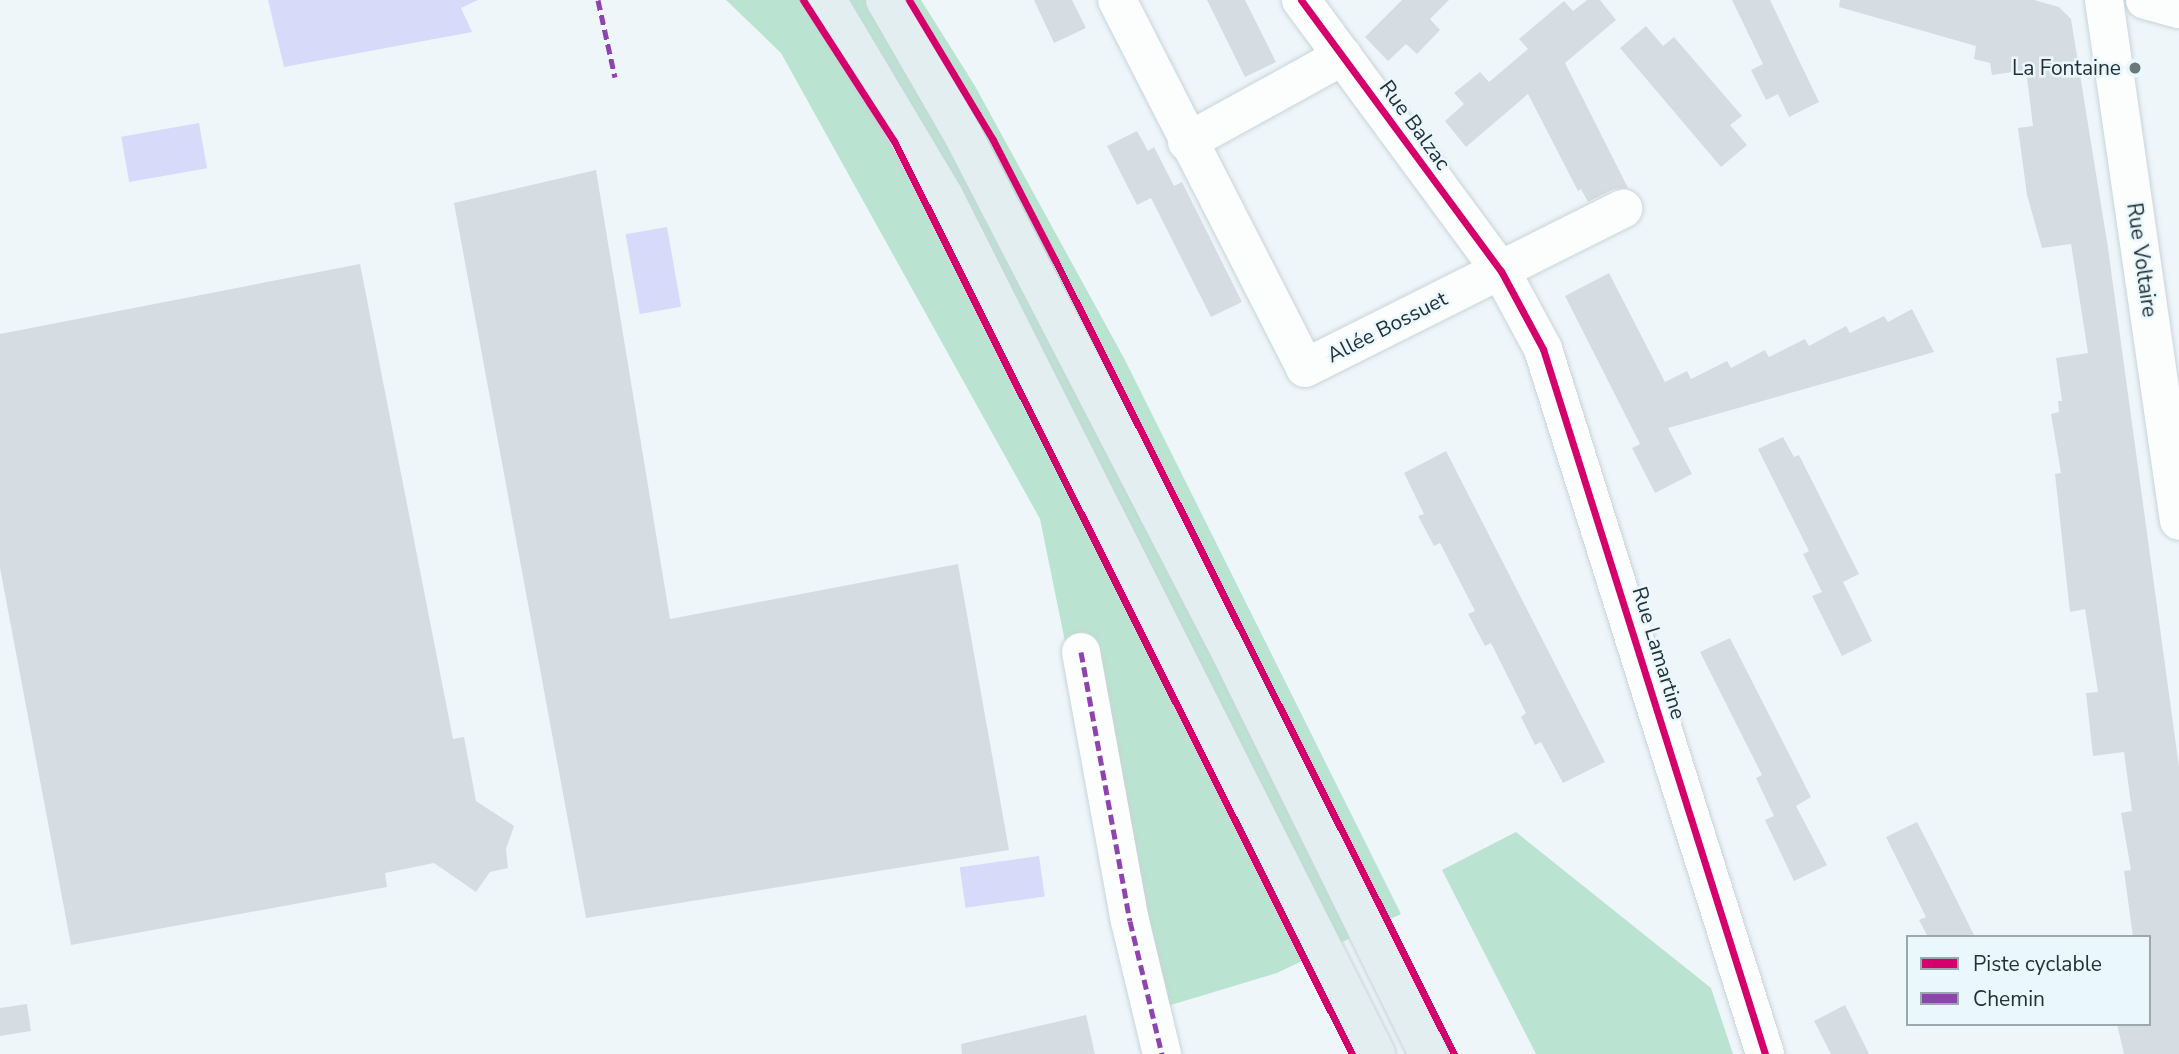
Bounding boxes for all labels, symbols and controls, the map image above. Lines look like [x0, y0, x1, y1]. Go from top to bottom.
place label: La Fontaine [2012, 55, 2121, 81]
marker: La Fontaine [2127, 60, 2143, 76]
street label: Rue Balzac [1374, 75, 1456, 175]
street label: Rue Voltaire [2122, 201, 2162, 319]
street label: Allée Bossuet [1323, 286, 1451, 368]
street label: Rue Lamartine [1627, 584, 1691, 722]
legend [1906, 935, 2151, 1026]
text: Piste cyclable [1973, 950, 2102, 978]
text: Chemin [1973, 985, 2045, 1013]

